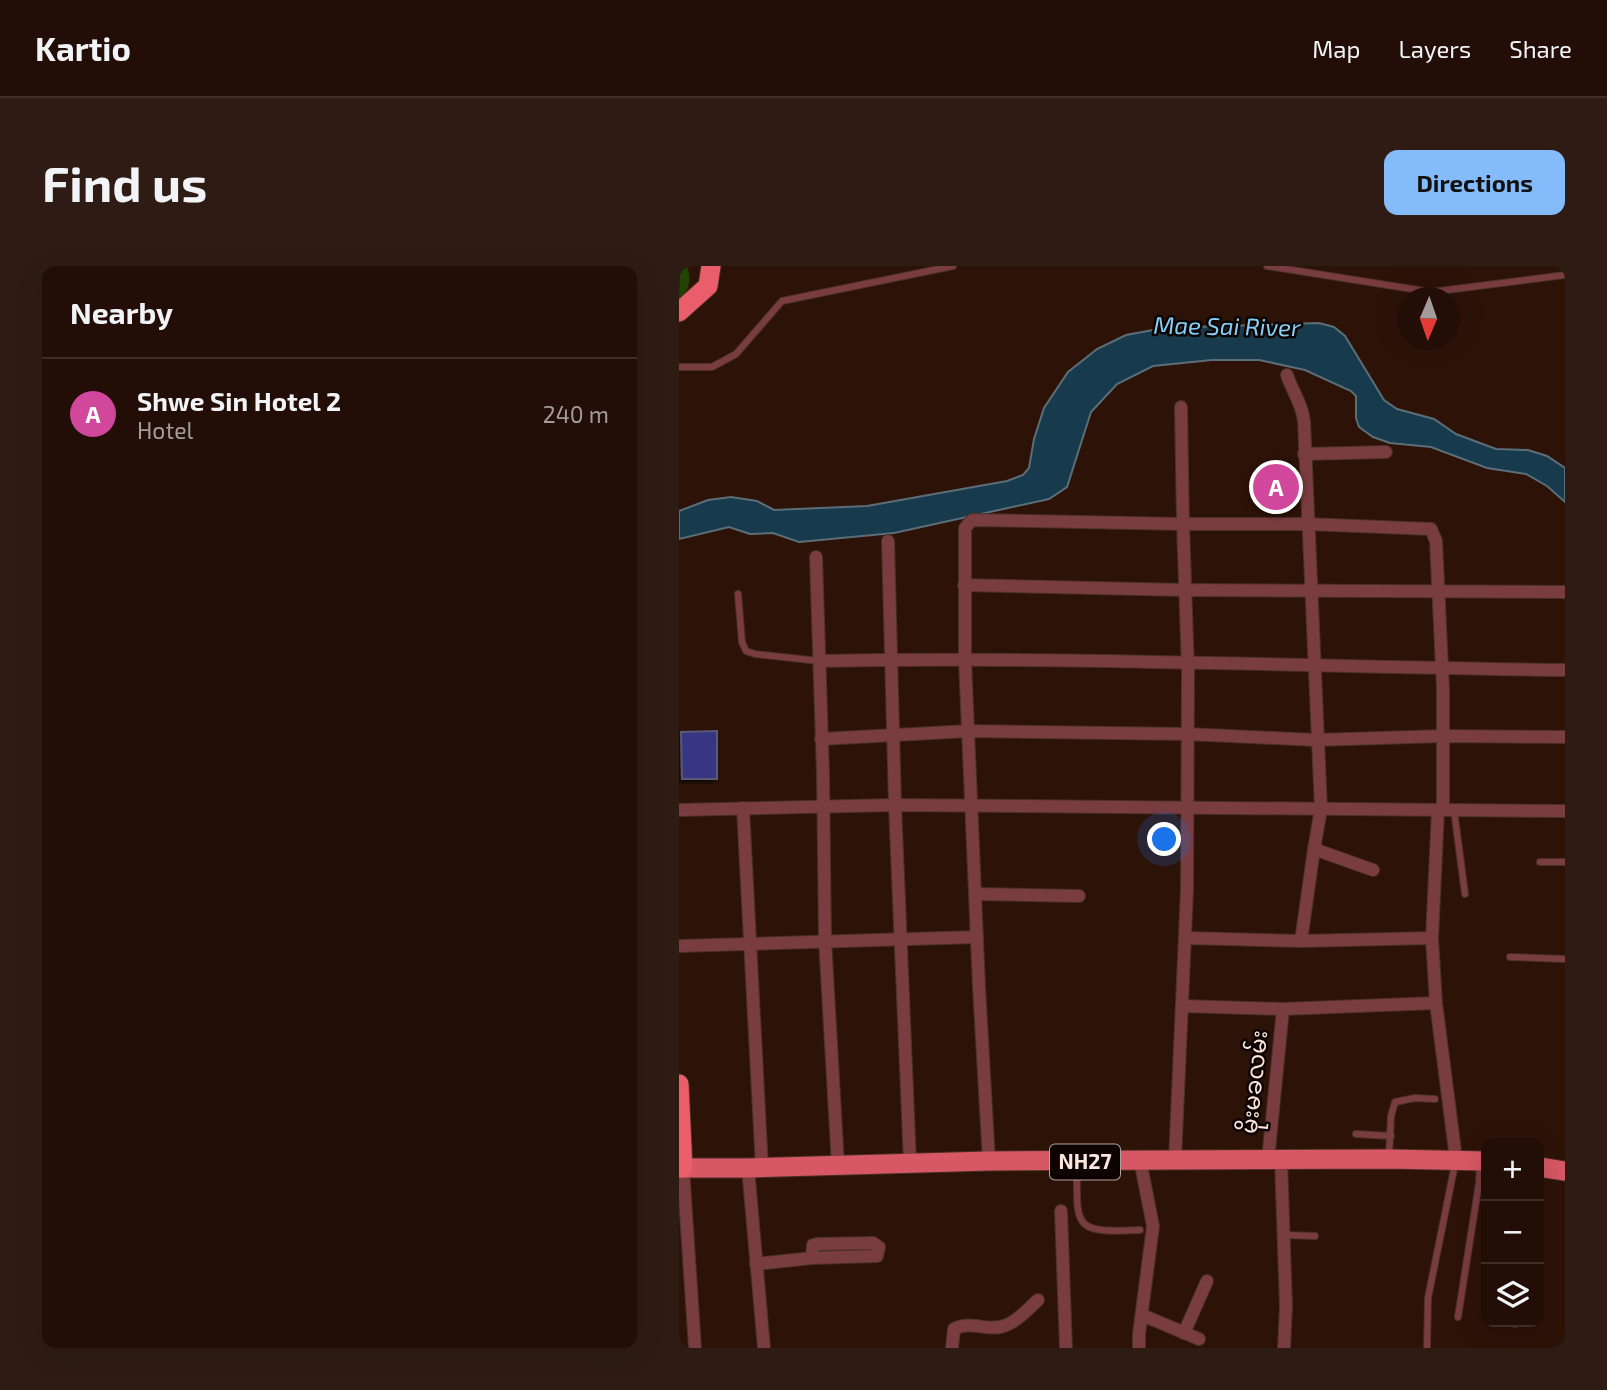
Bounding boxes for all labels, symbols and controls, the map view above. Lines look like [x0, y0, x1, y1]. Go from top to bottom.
text: Kartio [35, 28, 131, 68]
text: Map [1312, 34, 1360, 63]
text: Layers [1398, 34, 1471, 63]
text: Share [1509, 34, 1572, 63]
button: Directions [1384, 150, 1565, 215]
text: Find us [42, 153, 207, 212]
north arrow [1397, 287, 1460, 350]
text: Nearby [70, 294, 173, 330]
water label: Mae Sai River [1153, 310, 1301, 341]
text: Shwe Sin Hotel 2 [137, 385, 341, 416]
text: A [85, 400, 101, 428]
text: 240 m [543, 400, 609, 428]
text: Hotel [137, 416, 193, 444]
pin: A [1253, 461, 1299, 513]
your location [1147, 822, 1181, 856]
street label: မိုးမခလမ်း [1233, 1029, 1278, 1136]
map controls [1481, 1138, 1544, 1327]
button: + [1481, 1138, 1544, 1201]
road number: NH27 [1050, 1144, 1120, 1180]
button: − [1481, 1201, 1544, 1264]
button: layers [1481, 1264, 1544, 1327]

